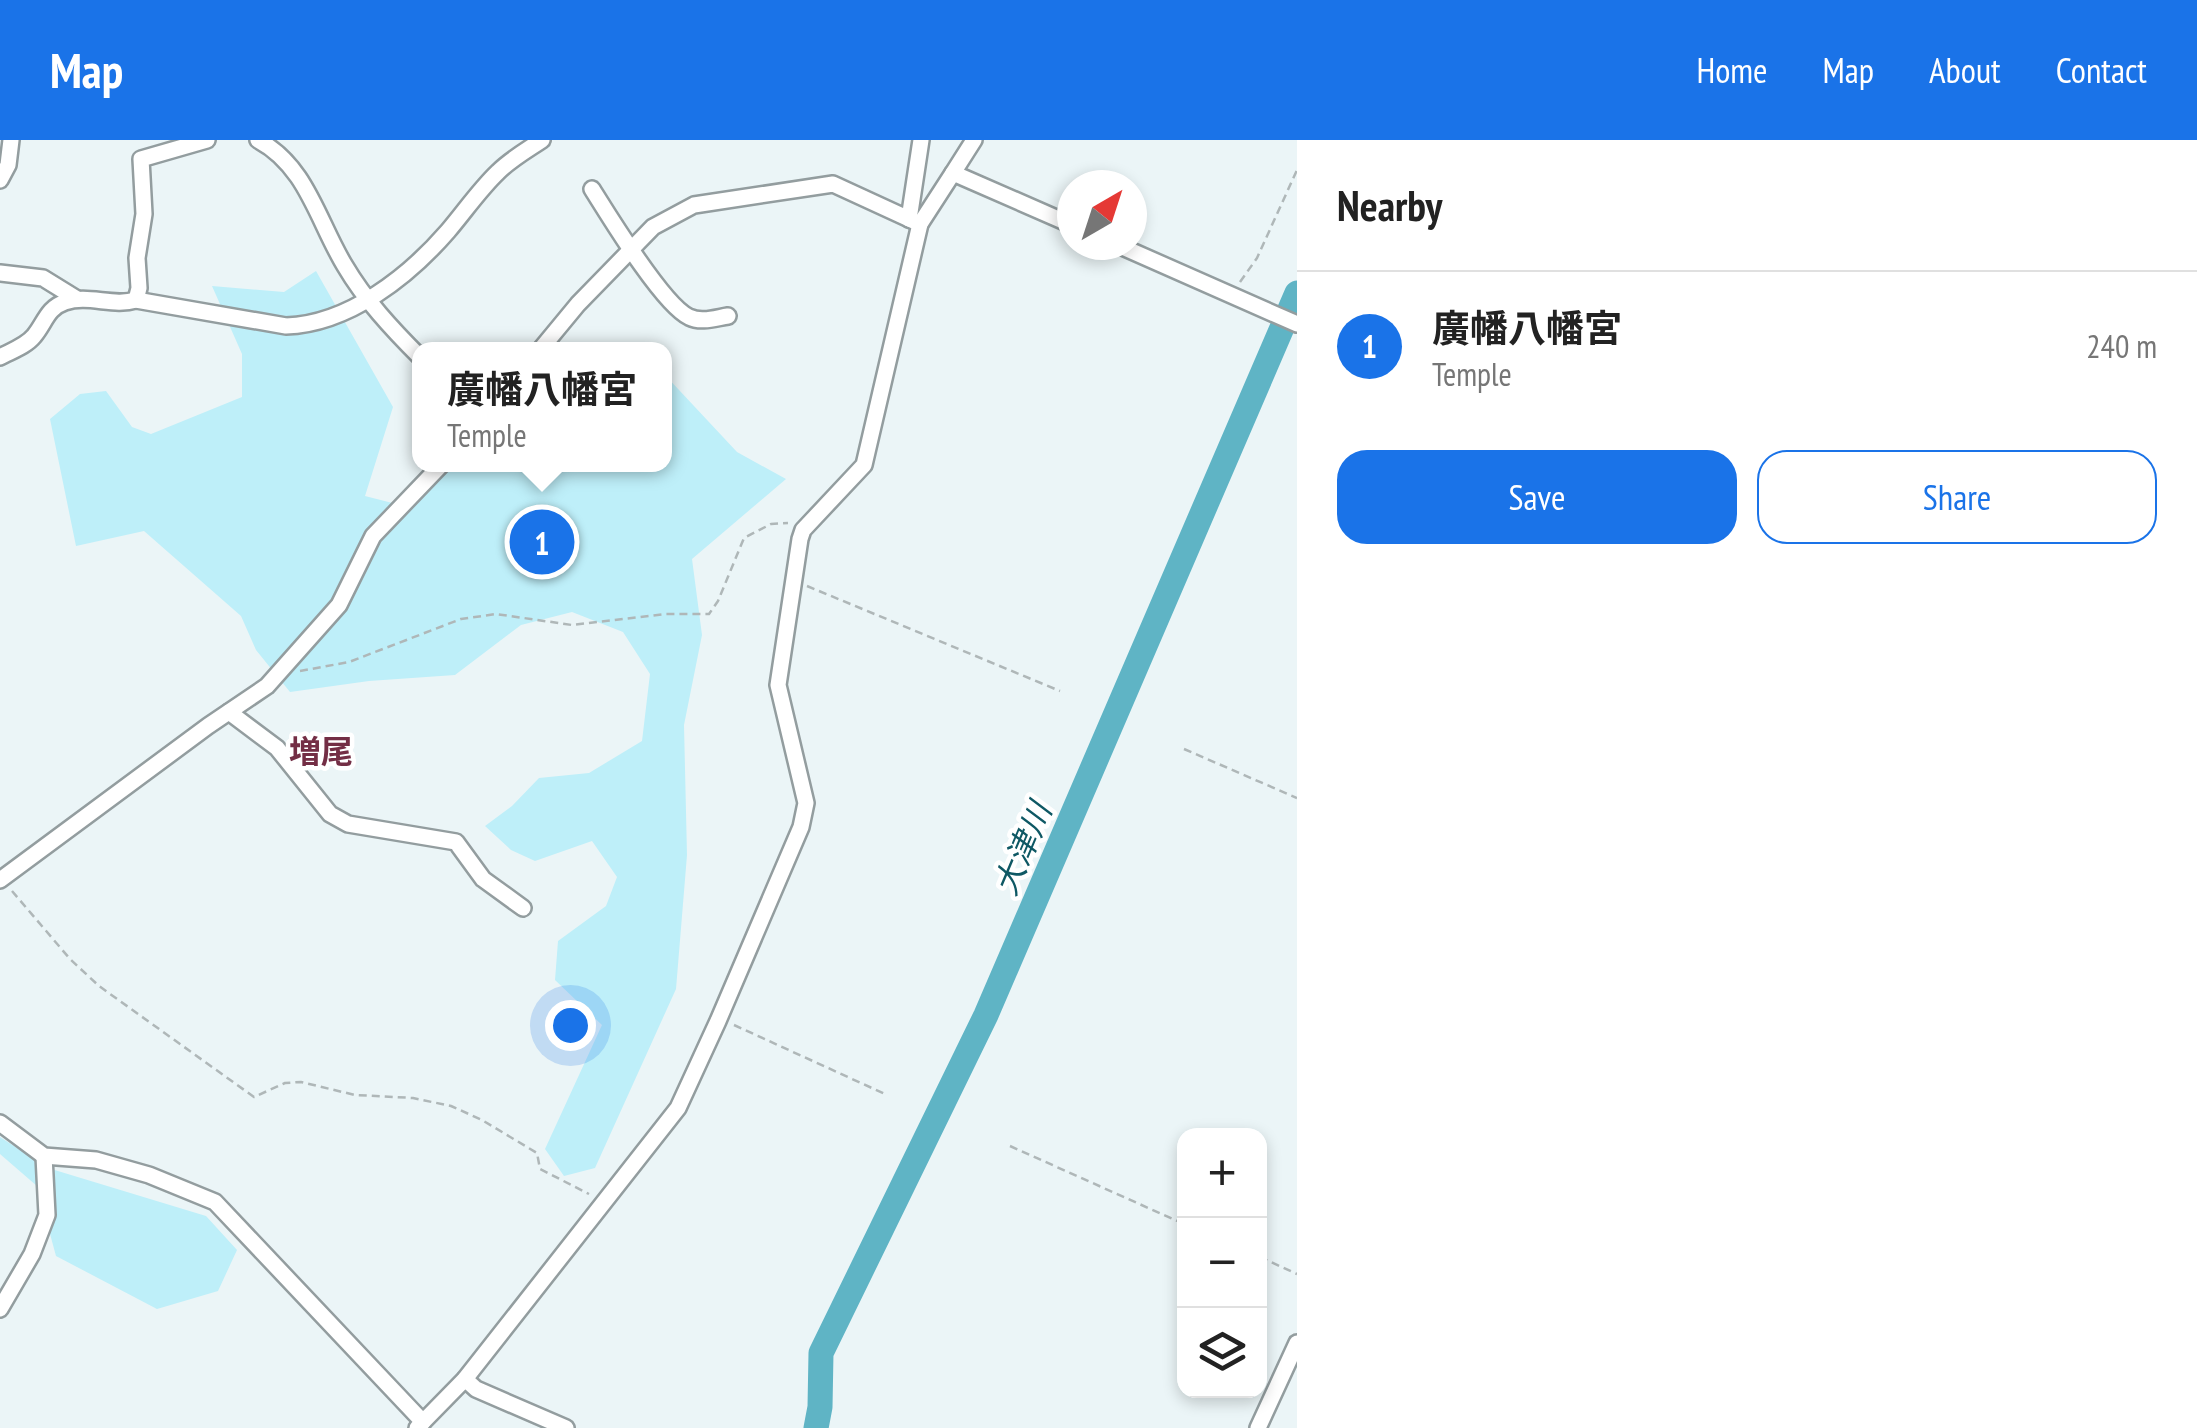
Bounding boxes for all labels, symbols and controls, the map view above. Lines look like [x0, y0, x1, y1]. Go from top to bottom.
text: Map [50, 39, 123, 101]
text: Home [1696, 47, 1768, 93]
text: Map [1823, 47, 1874, 93]
text: About [1929, 47, 2001, 93]
text: Contact [2056, 47, 2147, 93]
north arrow [1057, 170, 1147, 260]
text: Nearby [1337, 178, 1442, 233]
text: 廣幡八幡宮 [1432, 303, 1622, 352]
text: 1 [1362, 325, 1377, 367]
text: 240 m [2086, 325, 2157, 367]
popup [412, 342, 672, 472]
text: Temple [1432, 353, 1512, 395]
text: 廣幡八幡宮 [447, 364, 637, 413]
text: Temple [447, 414, 527, 456]
button: Save [1337, 450, 1737, 544]
button: Share [1757, 450, 2157, 544]
pin: 1 [510, 504, 574, 580]
district label: 増尾 [289, 730, 353, 772]
water label: 大津川 [984, 793, 1061, 901]
your location [545, 1000, 596, 1051]
map controls [1177, 1128, 1267, 1398]
button: + [1177, 1128, 1267, 1218]
button: − [1177, 1218, 1267, 1308]
button: layers [1177, 1308, 1267, 1398]

